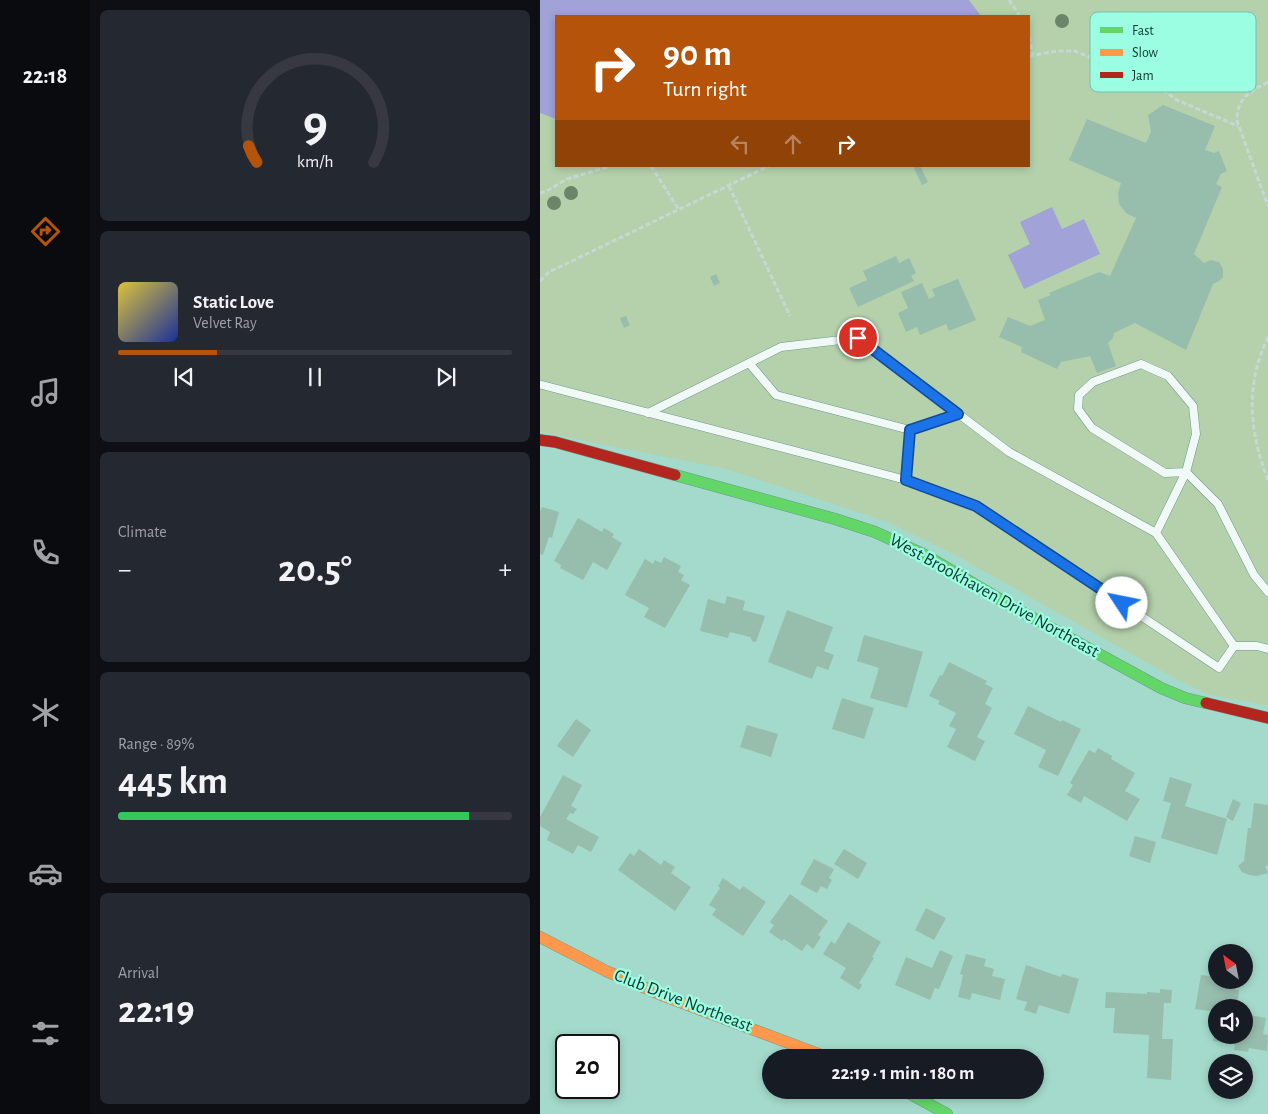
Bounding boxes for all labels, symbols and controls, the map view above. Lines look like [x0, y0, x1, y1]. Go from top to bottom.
legend [1090, 12, 1256, 92]
text: Fast [1132, 24, 1154, 38]
icon: right [580, 35, 645, 100]
text: 90 m [663, 37, 732, 72]
text: Slow [1132, 46, 1159, 60]
text: 22:18 [23, 65, 67, 87]
text: Jam [1132, 69, 1154, 83]
text: Turn right [663, 78, 747, 100]
text: 9 [302, 99, 328, 151]
icon: left [726, 130, 754, 158]
icon: ahead [779, 130, 807, 158]
icon: right [832, 130, 860, 158]
text: km/h [297, 153, 333, 171]
icon: directions [28, 214, 63, 249]
text: Static Love [193, 293, 274, 312]
text: Velvet Ray [193, 315, 257, 331]
pin [837, 317, 879, 359]
icon: arrive [844, 324, 872, 352]
icon: previous [170, 363, 198, 391]
icon: pause [301, 363, 329, 391]
icon: next [432, 363, 460, 391]
icon: music [28, 375, 63, 410]
text: Climate [118, 524, 167, 540]
street label: West Brookhaven Drive Northeast [886, 531, 1102, 661]
icon: phone [28, 535, 63, 570]
text: 20.5° [278, 551, 352, 589]
text: − [118, 556, 131, 584]
text: + [499, 556, 512, 584]
position arrow [1095, 576, 1147, 628]
icon: climate [28, 695, 63, 730]
text: Range · 89% [118, 736, 194, 752]
text: 445 km [118, 763, 228, 801]
icon: car [28, 856, 63, 891]
north arrow [1208, 944, 1252, 989]
map controls [1208, 944, 1253, 1099]
text: Arrival [118, 965, 159, 981]
street label: Club Drive Northeast [612, 966, 755, 1036]
text: 22:19 [118, 992, 195, 1030]
button: sound [1208, 999, 1253, 1044]
icon: filters [28, 1016, 63, 1051]
speed limit sign: 20 [555, 1034, 620, 1099]
button: layers [1208, 1054, 1253, 1099]
text: 22:19 · 1 min · 180 m [832, 1064, 974, 1083]

